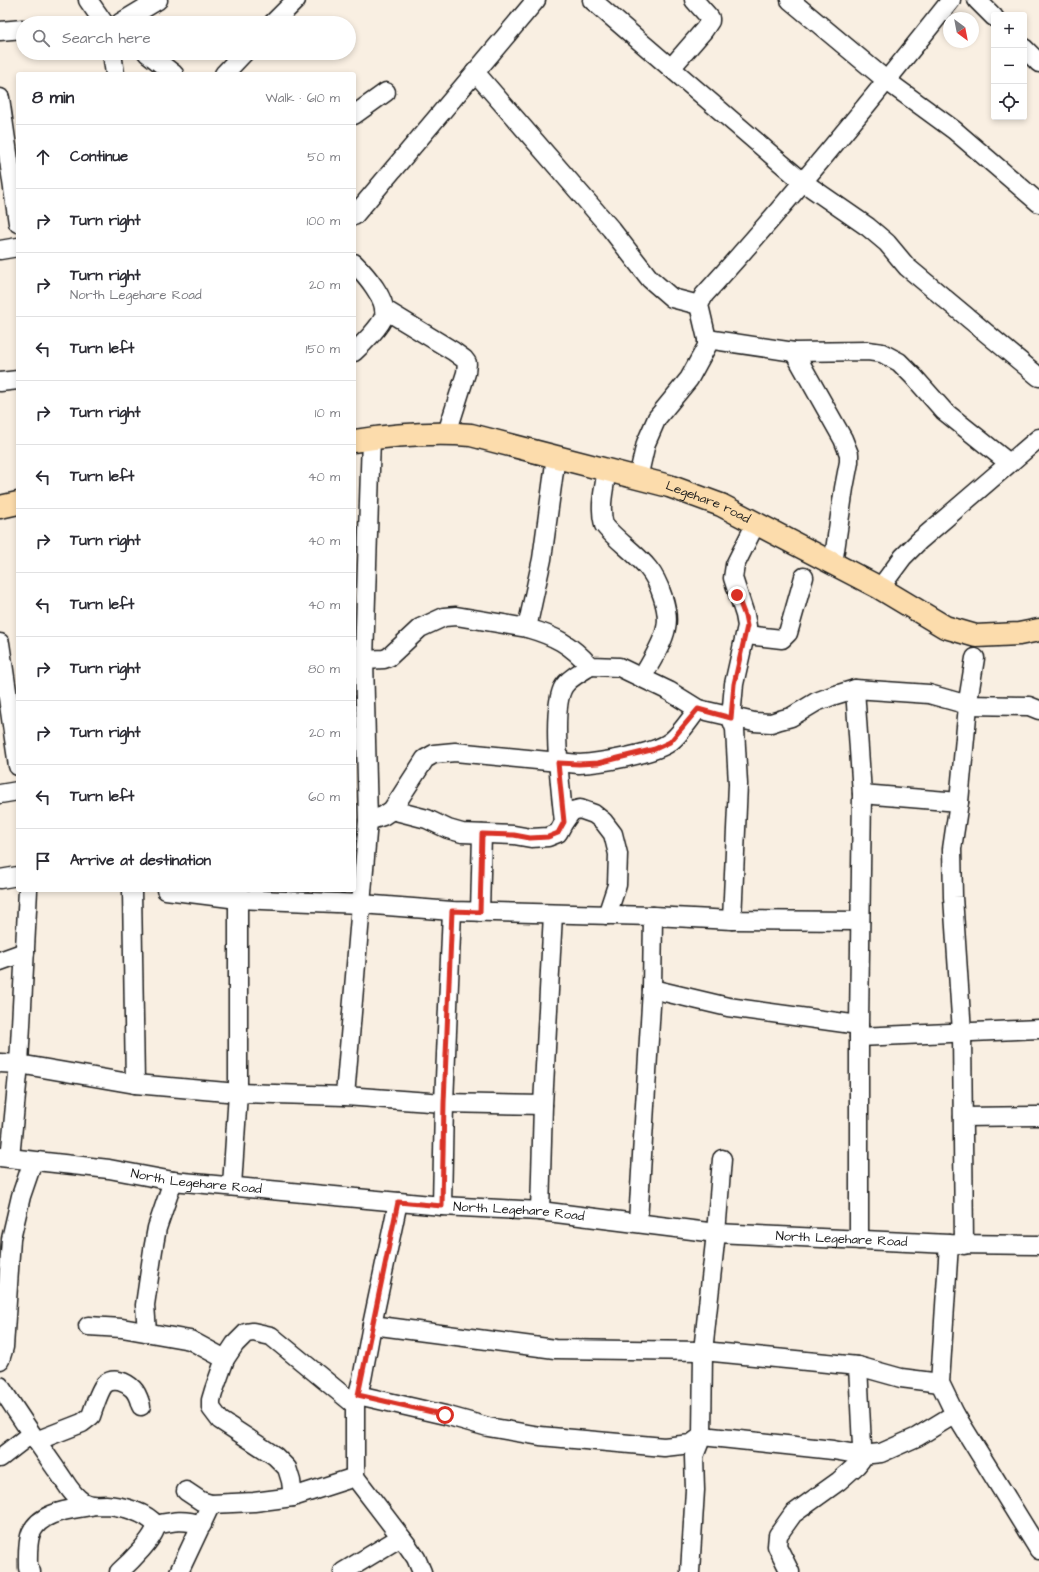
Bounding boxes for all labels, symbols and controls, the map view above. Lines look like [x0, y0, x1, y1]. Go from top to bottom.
north arrow [943, 12, 979, 48]
map controls [991, 12, 1027, 120]
button: + [991, 12, 1027, 48]
search box [16, 16, 356, 60]
icon: search [30, 27, 52, 49]
text: Search here [62, 28, 151, 49]
button: − [991, 48, 1027, 84]
button: locate [991, 84, 1027, 120]
text: 8 min [32, 86, 74, 110]
text: Walk · 610 m [266, 89, 340, 107]
icon: ahead [32, 146, 54, 168]
text: Continue [70, 146, 128, 167]
text: 50 m [307, 148, 340, 166]
icon: right [32, 210, 54, 232]
text: Turn right [70, 210, 141, 231]
text: 100 m [307, 212, 340, 230]
text: Turn right [70, 265, 141, 286]
icon: right [32, 274, 54, 296]
text: 20 m [309, 276, 340, 294]
text: North Legehare Road [70, 286, 202, 304]
icon: left [32, 338, 54, 360]
text: Turn left [70, 338, 134, 359]
text: 150 m [306, 340, 340, 358]
icon: right [32, 402, 54, 424]
text: Turn right [70, 402, 141, 423]
text: 10 m [315, 404, 340, 422]
icon: left [32, 466, 54, 488]
text: Turn left [70, 466, 134, 487]
text: 40 m [308, 468, 340, 486]
street label: Legehare road [663, 477, 754, 528]
icon: right [32, 530, 54, 552]
text: Turn right [70, 530, 141, 551]
text: 40 m [308, 532, 340, 550]
route end [728, 586, 746, 604]
icon: left [32, 594, 54, 616]
text: Turn left [70, 594, 134, 615]
text: 40 m [308, 596, 340, 614]
icon: right [32, 658, 54, 680]
text: Turn right [70, 658, 141, 679]
text: 80 m [308, 660, 340, 678]
icon: right [32, 722, 54, 744]
text: Turn right [70, 722, 141, 743]
text: 20 m [309, 724, 340, 742]
icon: left [32, 786, 54, 808]
text: Turn left [70, 786, 134, 807]
text: 60 m [308, 788, 340, 806]
icon: arrive [32, 850, 54, 872]
text: Arrive at destination [70, 850, 211, 871]
street label: North Legehare Road [129, 1164, 263, 1198]
street label: North Legehare Road [453, 1198, 586, 1226]
street label: North Legehare Road [775, 1227, 908, 1251]
route start [436, 1406, 454, 1424]

